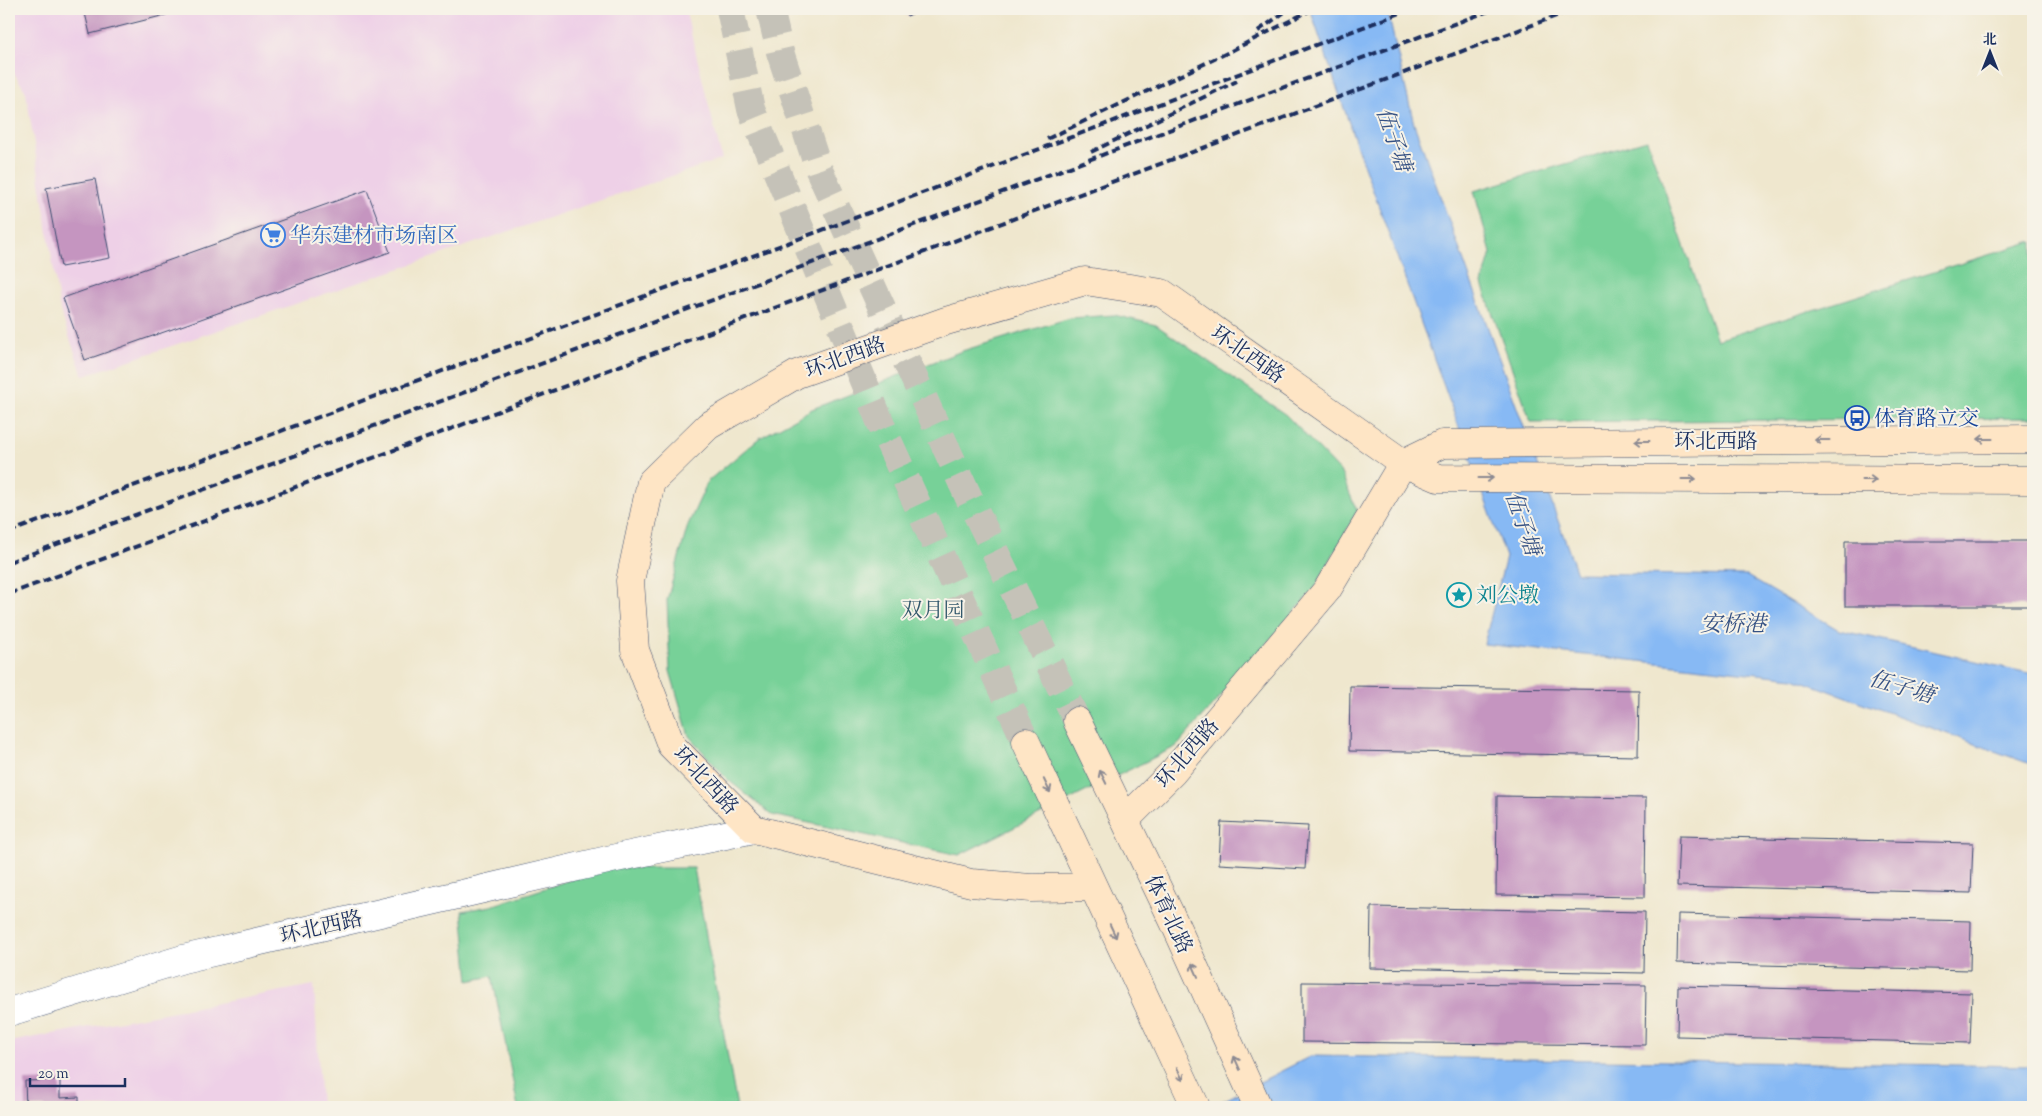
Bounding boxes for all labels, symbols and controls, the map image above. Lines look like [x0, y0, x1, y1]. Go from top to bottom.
north arrow [1964, 28, 2014, 78]
text: 北 [1983, 31, 1997, 51]
water label: 伍子塘 [1366, 104, 1419, 179]
supermarket icon: 华东建材市场南区 [260, 222, 286, 248]
place label: 华东建材市场南区 [290, 222, 458, 252]
street label: 环北西路 [1204, 319, 1290, 392]
street label: 环北西路 [801, 330, 890, 387]
bus stop icon: 体育路立交 [1844, 405, 1870, 431]
place label: 体育路立交 [1874, 405, 1979, 435]
street label: 环北西路 [1674, 428, 1758, 458]
one-way arrow [1977, 434, 1993, 444]
one-way arrow [1814, 435, 1830, 445]
one-way arrow [1634, 436, 1650, 446]
one-way arrow [1478, 473, 1494, 483]
one-way arrow [1680, 474, 1697, 484]
one-way arrow [1860, 475, 1877, 485]
water label: 伍子塘 [1495, 488, 1548, 563]
place icon: 刘公墩 [1446, 582, 1472, 608]
place label: 刘公墩 [1476, 582, 1539, 612]
park label: 双月园 [902, 597, 965, 627]
water label: 安桥港 [1700, 610, 1769, 642]
water label: 伍子塘 [1865, 664, 1940, 714]
street label: 环北西路 [1150, 713, 1227, 796]
street label: 环北西路 [665, 740, 744, 822]
one-way arrow [1098, 769, 1108, 784]
one-way arrow [1042, 778, 1052, 793]
street label: 体育北路 [1136, 870, 1199, 959]
street label: 环北西路 [277, 905, 366, 953]
one-way arrow [1109, 923, 1119, 938]
one-way arrow [1190, 963, 1200, 978]
scale bar [30, 1056, 125, 1088]
one-way arrow [1232, 1056, 1242, 1071]
text: 20 m [38, 1064, 69, 1085]
one-way arrow [1176, 1066, 1186, 1081]

